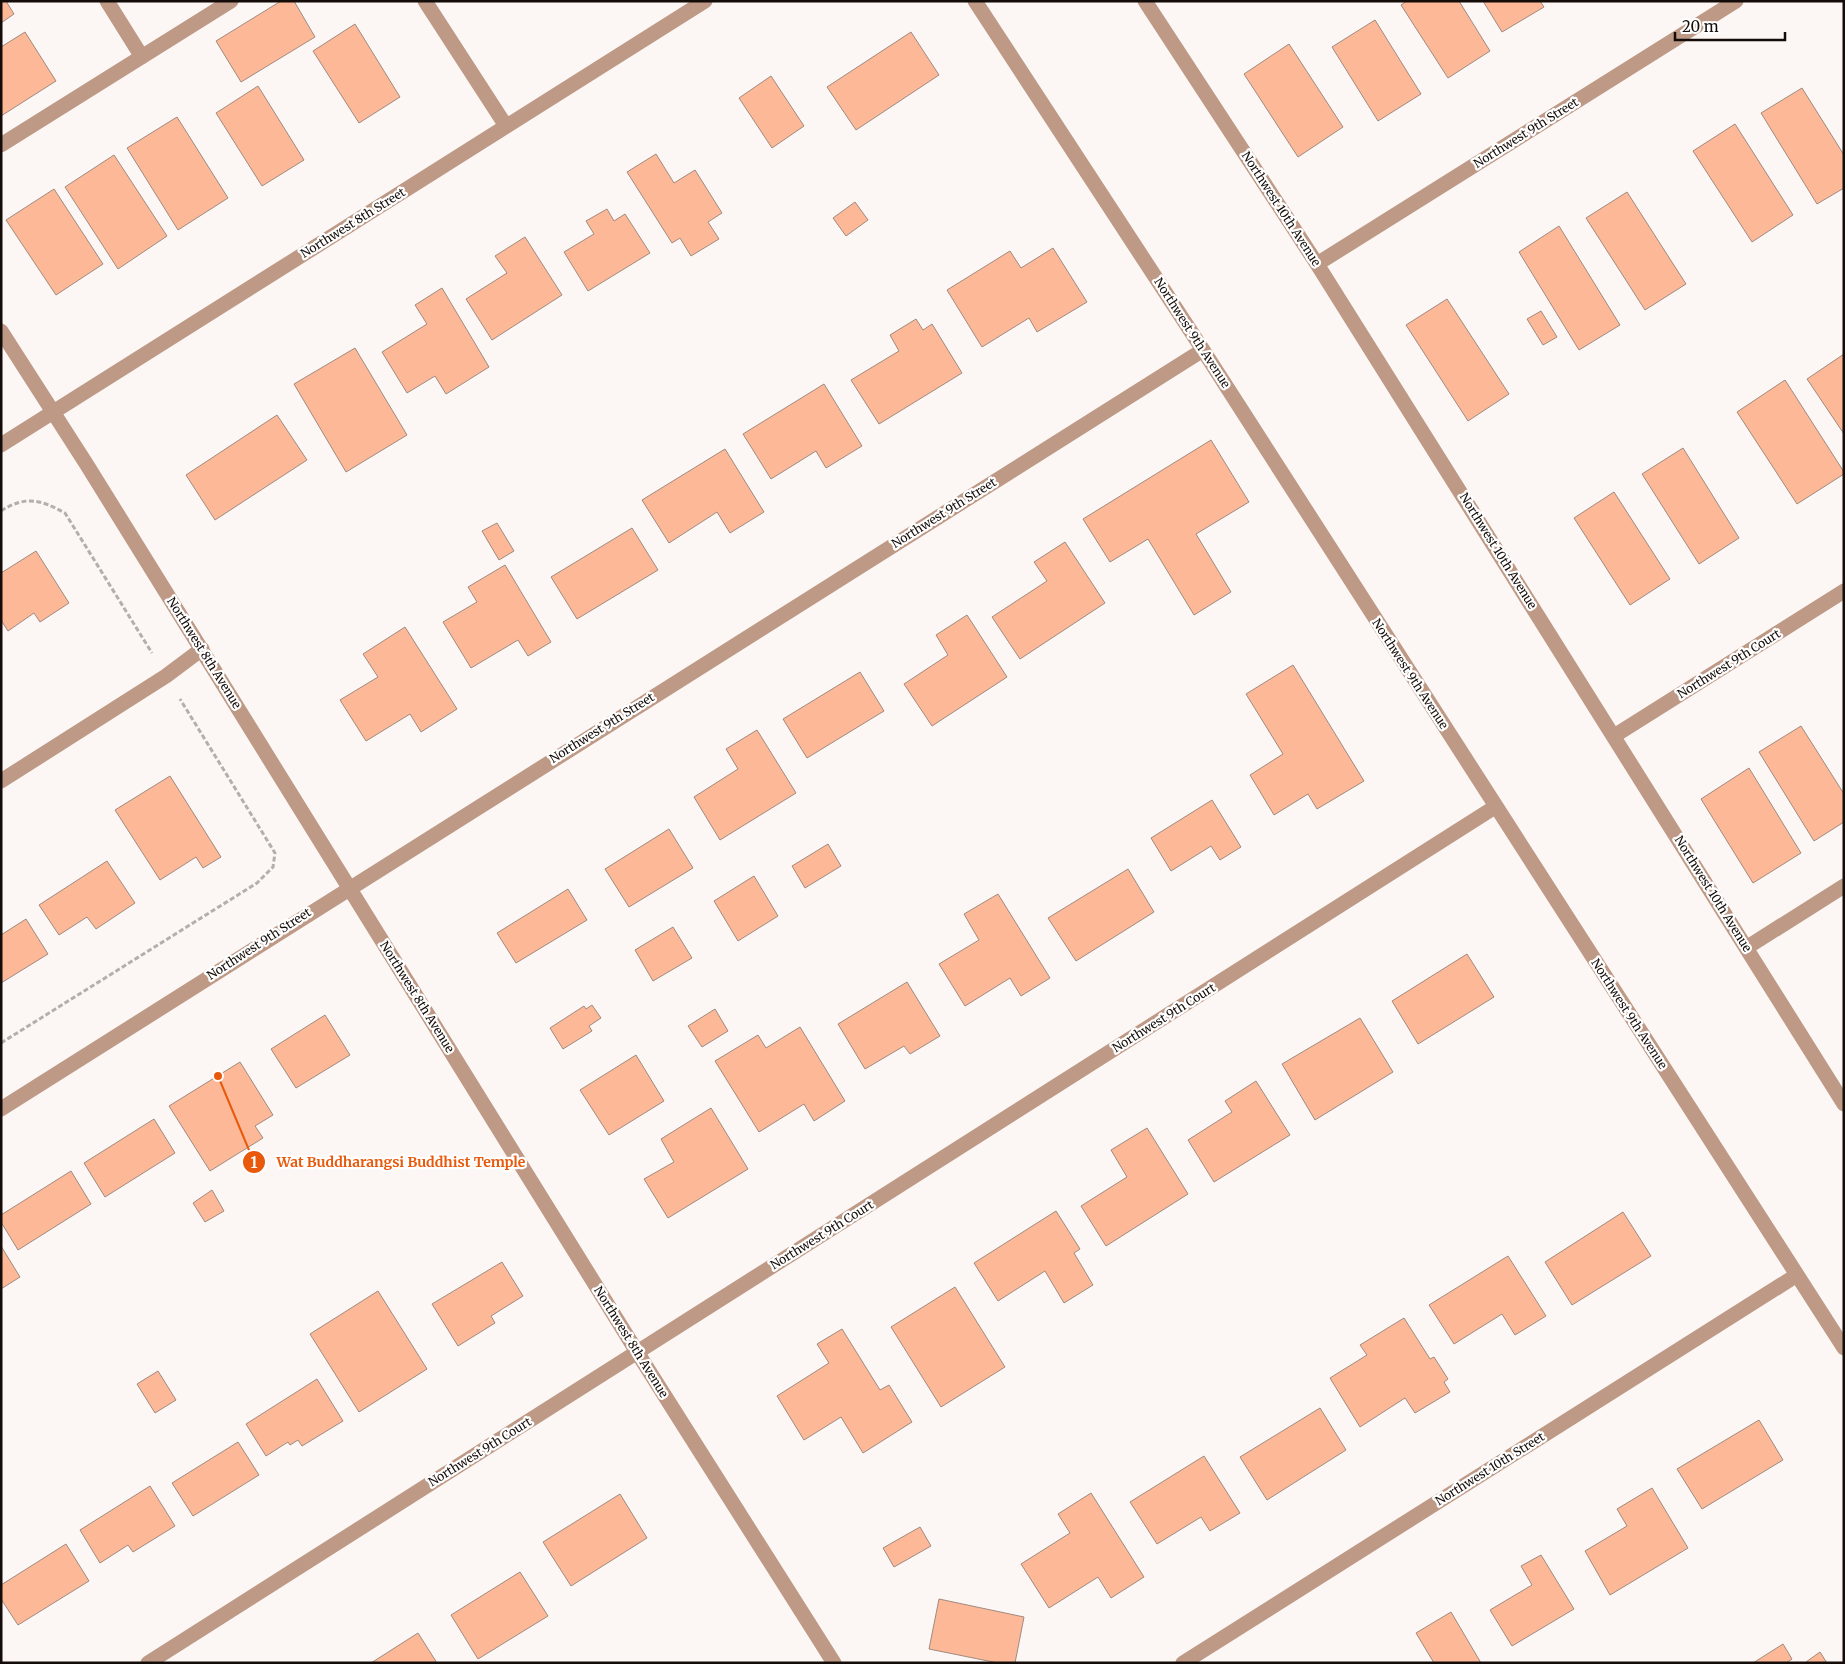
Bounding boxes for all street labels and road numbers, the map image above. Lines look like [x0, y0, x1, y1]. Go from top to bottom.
street label: Northwest 9th Street [1471, 94, 1581, 171]
street label: Northwest 10th Avenue [1239, 148, 1324, 269]
street label: Northwest 8th Street [298, 184, 408, 261]
street label: Northwest 9th Avenue [1151, 275, 1234, 391]
street label: Northwest 9th Street [889, 474, 999, 551]
street label: Northwest 10th Avenue [1457, 490, 1540, 611]
street label: Northwest 8th Avenue [164, 594, 245, 711]
street label: Northwest 9th Avenue [1369, 616, 1452, 732]
street label: Northwest 9th Court [1674, 626, 1783, 701]
street label: Northwest 9th Street [547, 689, 657, 766]
street label: Northwest 10th Avenue [1672, 833, 1755, 954]
street label: Northwest 9th Street [204, 904, 314, 983]
street label: Northwest 8th Avenue [377, 938, 458, 1055]
street label: Northwest 9th Avenue [1588, 956, 1671, 1072]
street label: Northwest 9th Court [1109, 980, 1218, 1055]
street label: Northwest 9th Court [767, 1197, 876, 1272]
street label: Northwest 8th Avenue [591, 1283, 672, 1400]
street label: Northwest 9th Court [425, 1414, 534, 1489]
street label: Northwest 10th Street [1432, 1429, 1547, 1508]

